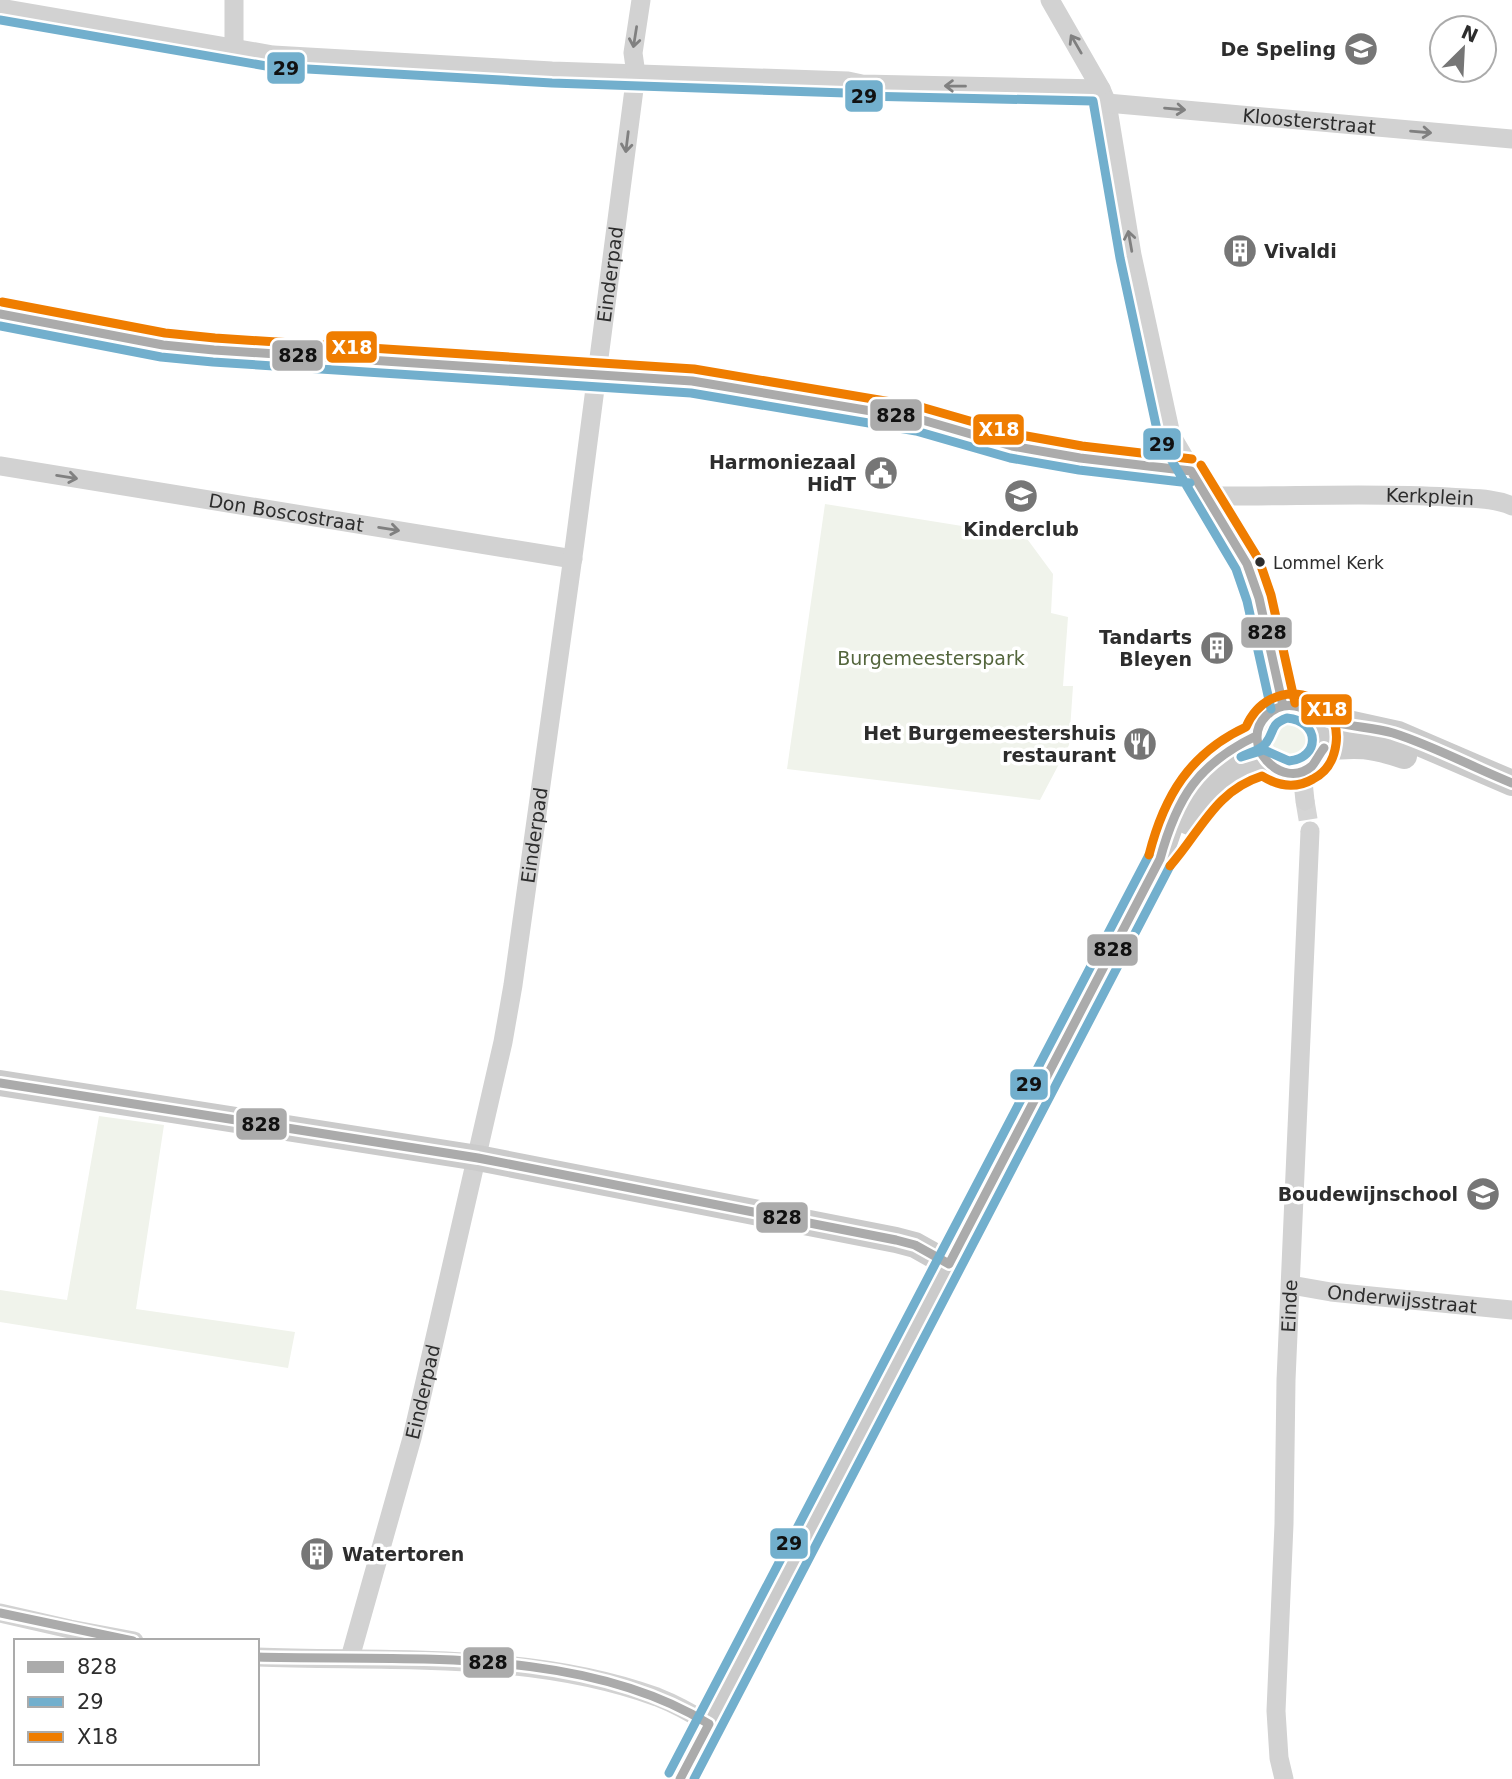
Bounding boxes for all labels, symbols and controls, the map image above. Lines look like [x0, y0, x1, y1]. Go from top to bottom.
north arrow [1428, 14, 1498, 84]
text: N [1458, 20, 1482, 47]
one-way arrow [629, 25, 642, 48]
school or university icon: De Speling [1342, 30, 1380, 68]
one-way arrow [1069, 35, 1083, 55]
place label: De Speling [1220, 38, 1336, 60]
line badge: 29 [266, 51, 306, 85]
text: 29 [273, 57, 299, 79]
line badge: 29 [844, 79, 884, 113]
one-way arrow [944, 79, 967, 92]
text: 29 [851, 85, 877, 107]
one-way arrow [1163, 103, 1185, 116]
street label: Kloosterstraat [1242, 104, 1377, 138]
one-way arrow [1409, 126, 1432, 139]
one-way arrow [620, 130, 633, 153]
street label: Einderpad [593, 225, 627, 324]
one-way arrow [1123, 230, 1136, 253]
building icon: Vivaldi [1221, 232, 1259, 270]
place label: Vivaldi [1264, 240, 1337, 262]
line badge: X18 [325, 330, 378, 364]
text: X18 [331, 336, 373, 358]
line badge: 828 [271, 339, 324, 372]
text: 828 [278, 344, 318, 366]
line badge: 828 [869, 398, 923, 432]
text: 828 [876, 404, 916, 426]
line badge: X18 [972, 413, 1025, 446]
text: X18 [978, 418, 1020, 440]
line badge: 29 [1142, 427, 1182, 461]
text: 29 [1149, 433, 1175, 455]
place label: Harmoniezaal HidT [709, 451, 856, 495]
public building icon: Harmoniezaal HidT [862, 454, 900, 492]
one-way arrow [55, 471, 78, 484]
school or university icon: Kinderclub [1002, 477, 1040, 515]
street label: Kerkplein [1386, 484, 1474, 509]
street label: Don Boscostraat [207, 489, 365, 536]
place label: Kinderclub [963, 518, 1079, 540]
one-way arrow [377, 523, 400, 536]
place label: Lommel Kerk [1273, 553, 1384, 573]
marker: Lommel Kerk [1253, 555, 1267, 569]
line badge: 828 [1240, 616, 1293, 649]
text: 828 [1247, 621, 1287, 643]
place label: Tandarts Bleyen [1099, 626, 1192, 670]
building icon: Tandarts Bleyen [1198, 629, 1236, 667]
park label: Burgemeesterspark [837, 647, 1025, 669]
line badge: X18 [1300, 693, 1353, 726]
text: X18 [1306, 698, 1348, 720]
place label: Het Burgemeestershuis restaurant [863, 722, 1116, 766]
restaurant icon: Het Burgemeestershuis restaurant [1121, 725, 1159, 763]
street label: Einderpad [516, 786, 552, 885]
line badge: 828 [1086, 933, 1139, 967]
text: 828 [1093, 938, 1133, 960]
line badge: 29 [1009, 1068, 1049, 1101]
text: 29 [1016, 1073, 1042, 1095]
line badge: 828 [235, 1107, 288, 1141]
text: 828 [241, 1113, 281, 1135]
school or university icon: Boudewijnschool [1464, 1175, 1502, 1213]
place label: Boudewijnschool [1278, 1183, 1458, 1205]
line badge: 828 [755, 1201, 809, 1234]
text: 828 [762, 1206, 802, 1228]
street label: Einde [1277, 1279, 1301, 1333]
street label: Onderwijsstraat [1326, 1281, 1478, 1317]
street label: Einderpad [401, 1342, 444, 1441]
line badge: 29 [769, 1527, 809, 1560]
text: 29 [776, 1532, 802, 1554]
building icon: Watertoren [298, 1535, 336, 1573]
place label: Watertoren [342, 1543, 464, 1565]
legend [14, 1639, 259, 1765]
line badge: 828 [462, 1646, 515, 1679]
text: 828 [468, 1651, 508, 1673]
text: 828 [77, 1655, 117, 1679]
text: 29 [77, 1690, 104, 1714]
text: X18 [77, 1725, 118, 1749]

